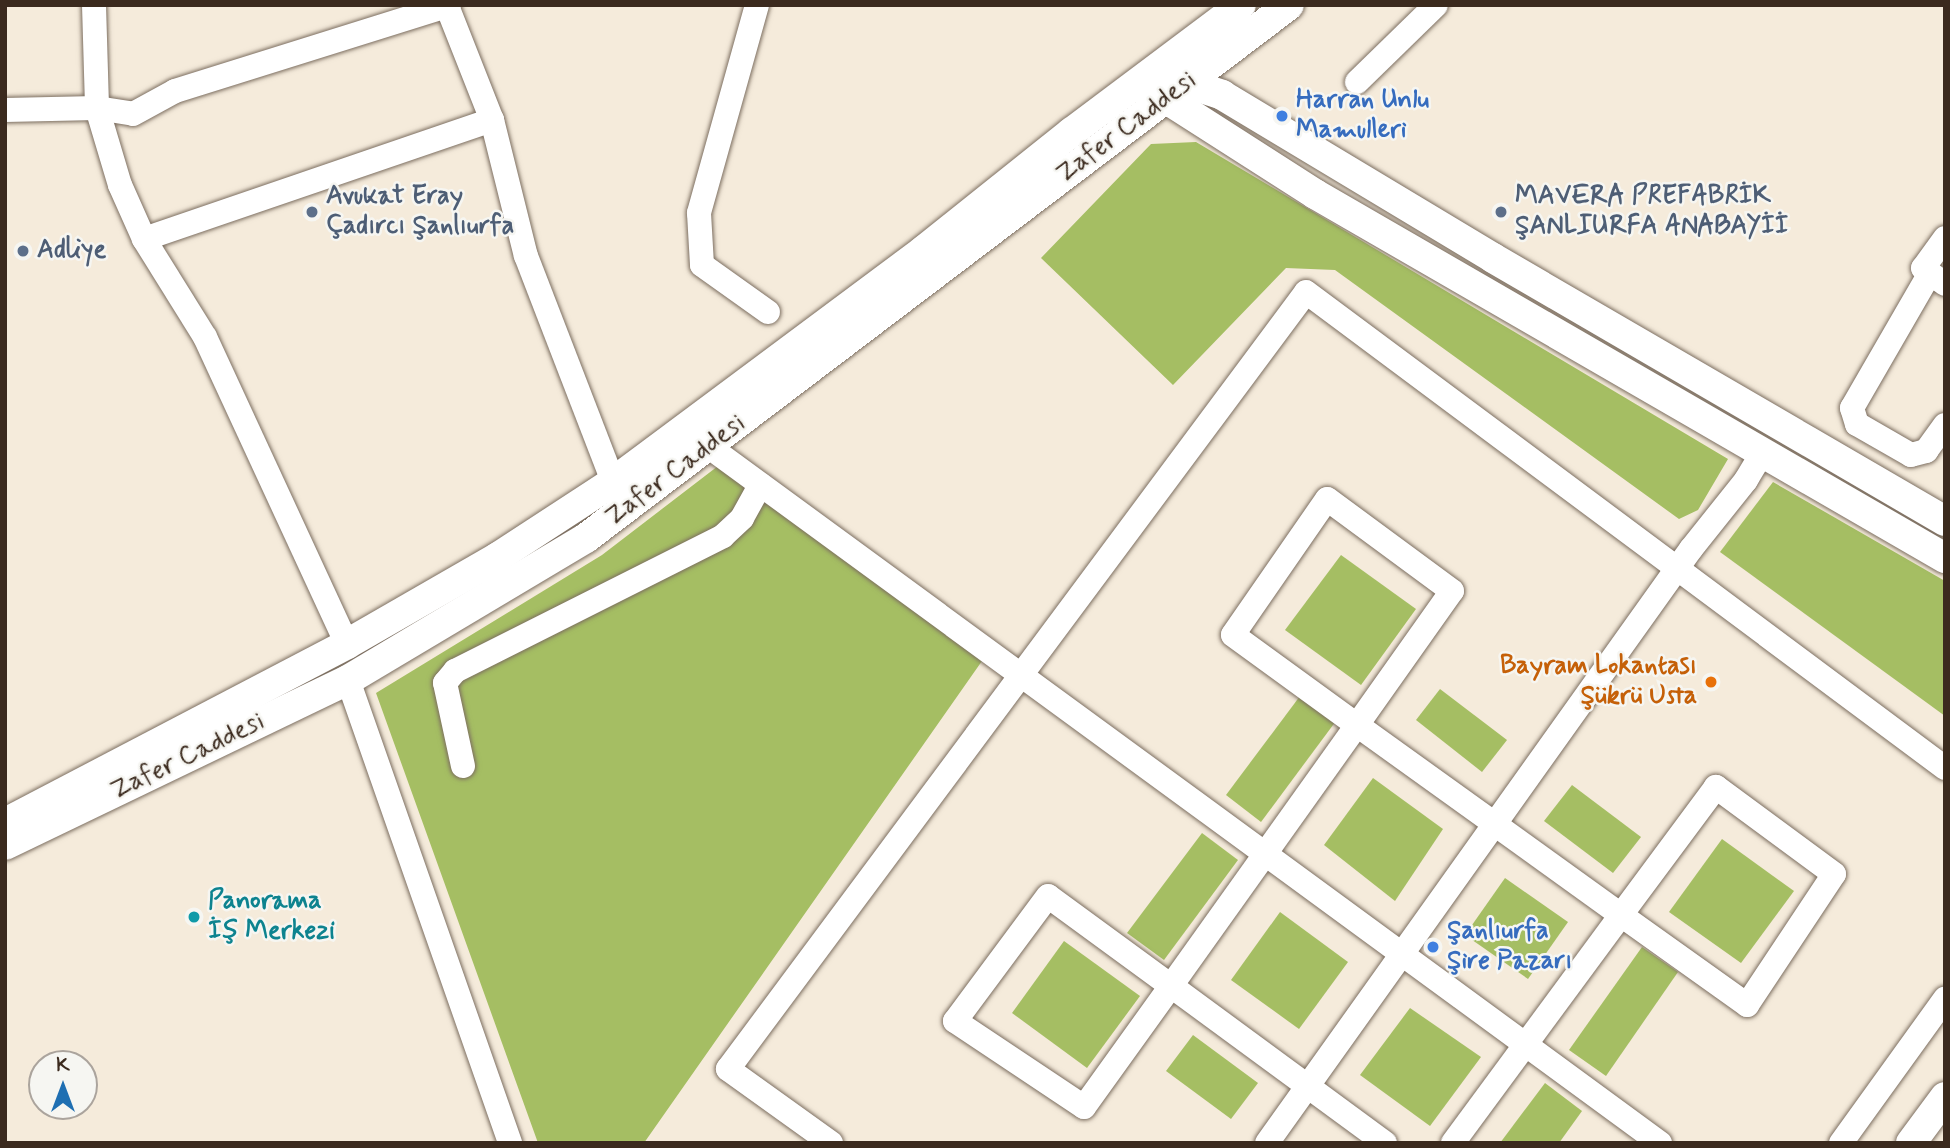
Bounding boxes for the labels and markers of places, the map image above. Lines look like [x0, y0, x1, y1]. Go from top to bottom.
place label: Harran Unlu Mamulleri [1296, 85, 1427, 146]
marker: Harran Unlu Mamulleri [1274, 108, 1290, 124]
place label: Avukat Eray Çadırcı Şanlıurfa [326, 181, 514, 242]
place label: MAVERA PREFABRİK ŞANLIURFA ANABAYİİ [1515, 181, 1788, 242]
marker: Avukat Eray Çadırcı Şanlıurfa [304, 204, 320, 220]
marker: MAVERA PREFABRİK ŞANLIURFA ANABAYİİ [1493, 204, 1509, 220]
place label: Adliye [37, 235, 106, 267]
marker: Adliye [15, 243, 31, 259]
place label: Bayram Lokantası Şükrü Usta [1479, 651, 1697, 712]
marker: Bayram Lokantası Şükrü Usta [1703, 674, 1719, 690]
place label: Panorama İş Merkezi [208, 886, 335, 948]
marker: Panorama İş Merkezi [186, 909, 202, 925]
place label: Şanlıurfa Şire Pazarı [1447, 916, 1571, 978]
marker: Şanlıurfa Şire Pazarı [1425, 939, 1441, 955]

